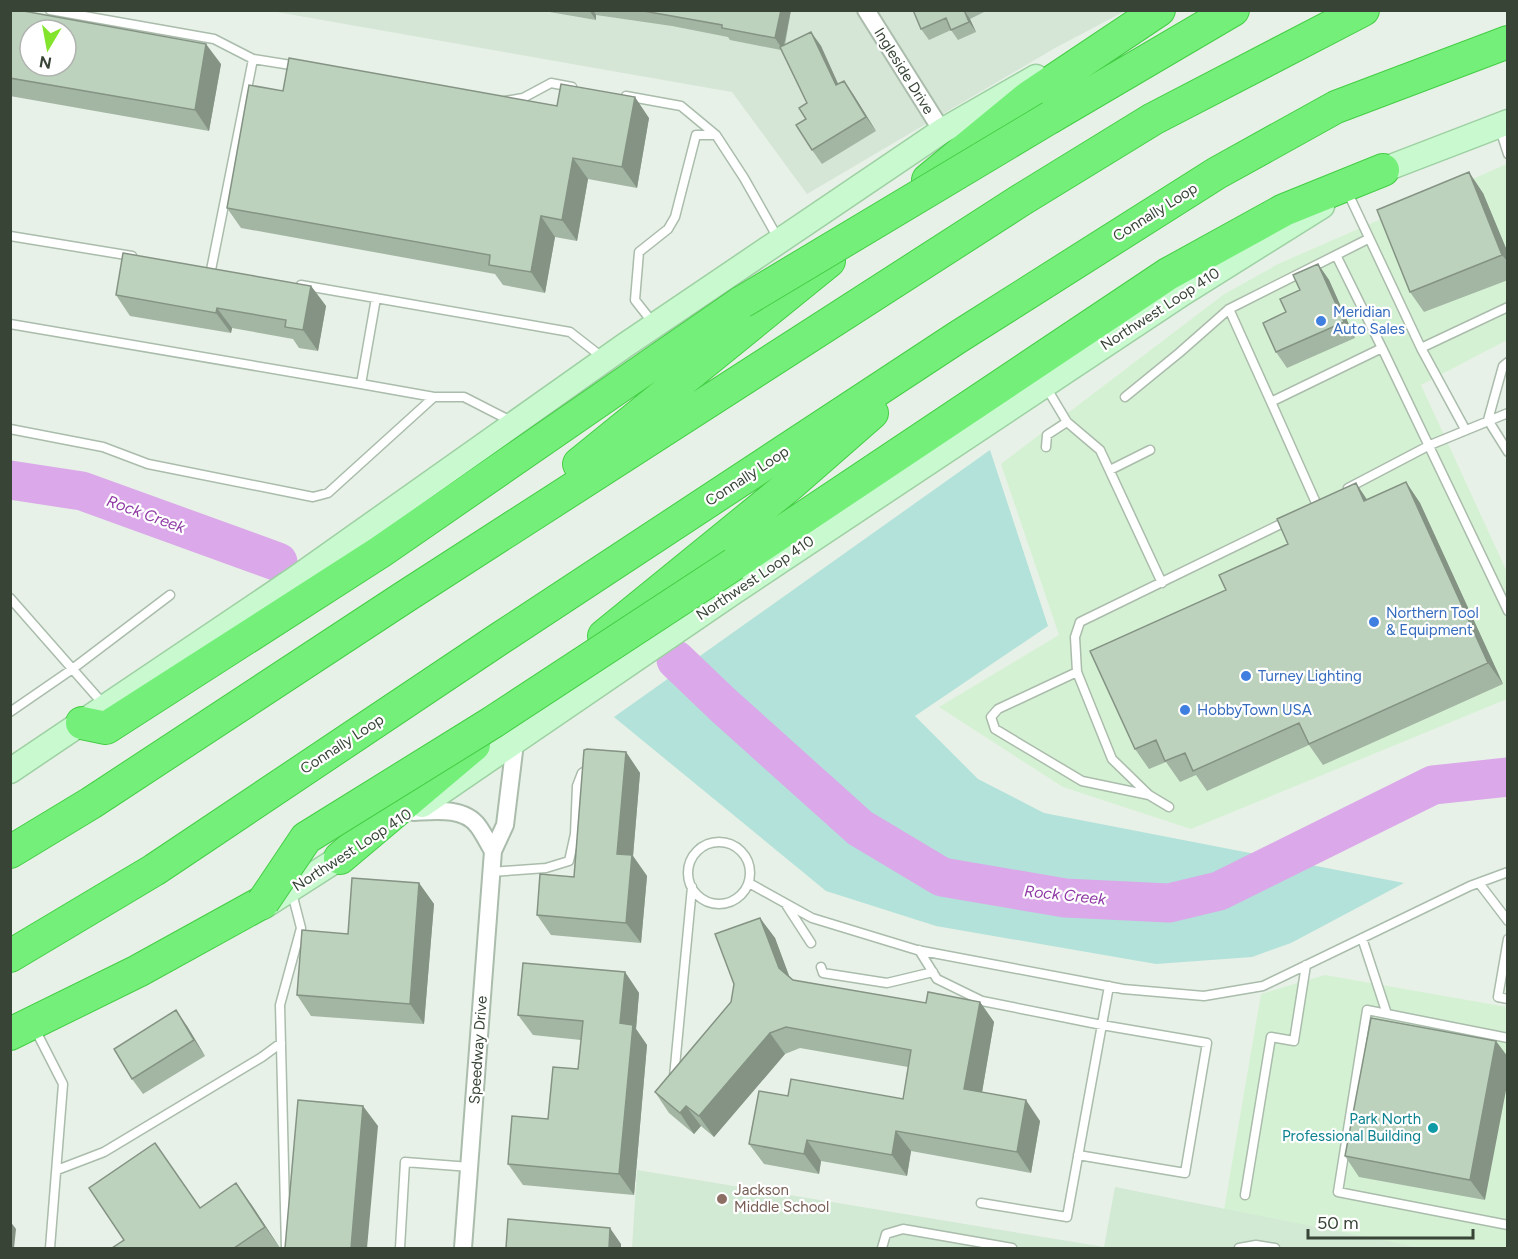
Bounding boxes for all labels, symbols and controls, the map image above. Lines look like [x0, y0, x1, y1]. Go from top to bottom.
north arrow [18, 18, 78, 78]
street label: Ingleside Drive [870, 24, 938, 118]
text: N [38, 52, 53, 73]
street label: Connally Loop [1109, 179, 1201, 245]
street label: Northwest Loop 410 [1097, 264, 1223, 354]
place label: Meridian Auto Sales [1333, 303, 1405, 338]
marker: Meridian Auto Sales [1314, 314, 1328, 328]
street label: Connally Loop [702, 442, 792, 510]
water label: Rock Creek [104, 491, 189, 537]
street label: Northwest Loop 410 [693, 532, 817, 624]
place label: Northern Tool & Equipment [1386, 604, 1479, 639]
marker: Northern Tool & Equipment [1367, 615, 1381, 629]
place label: Turney Lighting [1258, 667, 1362, 685]
marker: Turney Lighting [1239, 669, 1253, 683]
place label: HobbyTown USA [1197, 701, 1312, 719]
marker: HobbyTown USA [1178, 703, 1192, 717]
street label: Connally Loop [297, 710, 387, 778]
street label: Northwest Loop 410 [289, 805, 415, 895]
water label: Rock Creek [1023, 881, 1108, 909]
street label: Speedway Drive [465, 995, 491, 1105]
place label: Park North Professional Building [1282, 1110, 1421, 1145]
marker: Park North Professional Building [1426, 1121, 1440, 1135]
place label: Jackson Middle School [734, 1181, 829, 1216]
marker: Jackson Middle School [715, 1192, 729, 1206]
scale bar [1308, 1202, 1473, 1240]
text: 50 m [1317, 1212, 1359, 1234]

